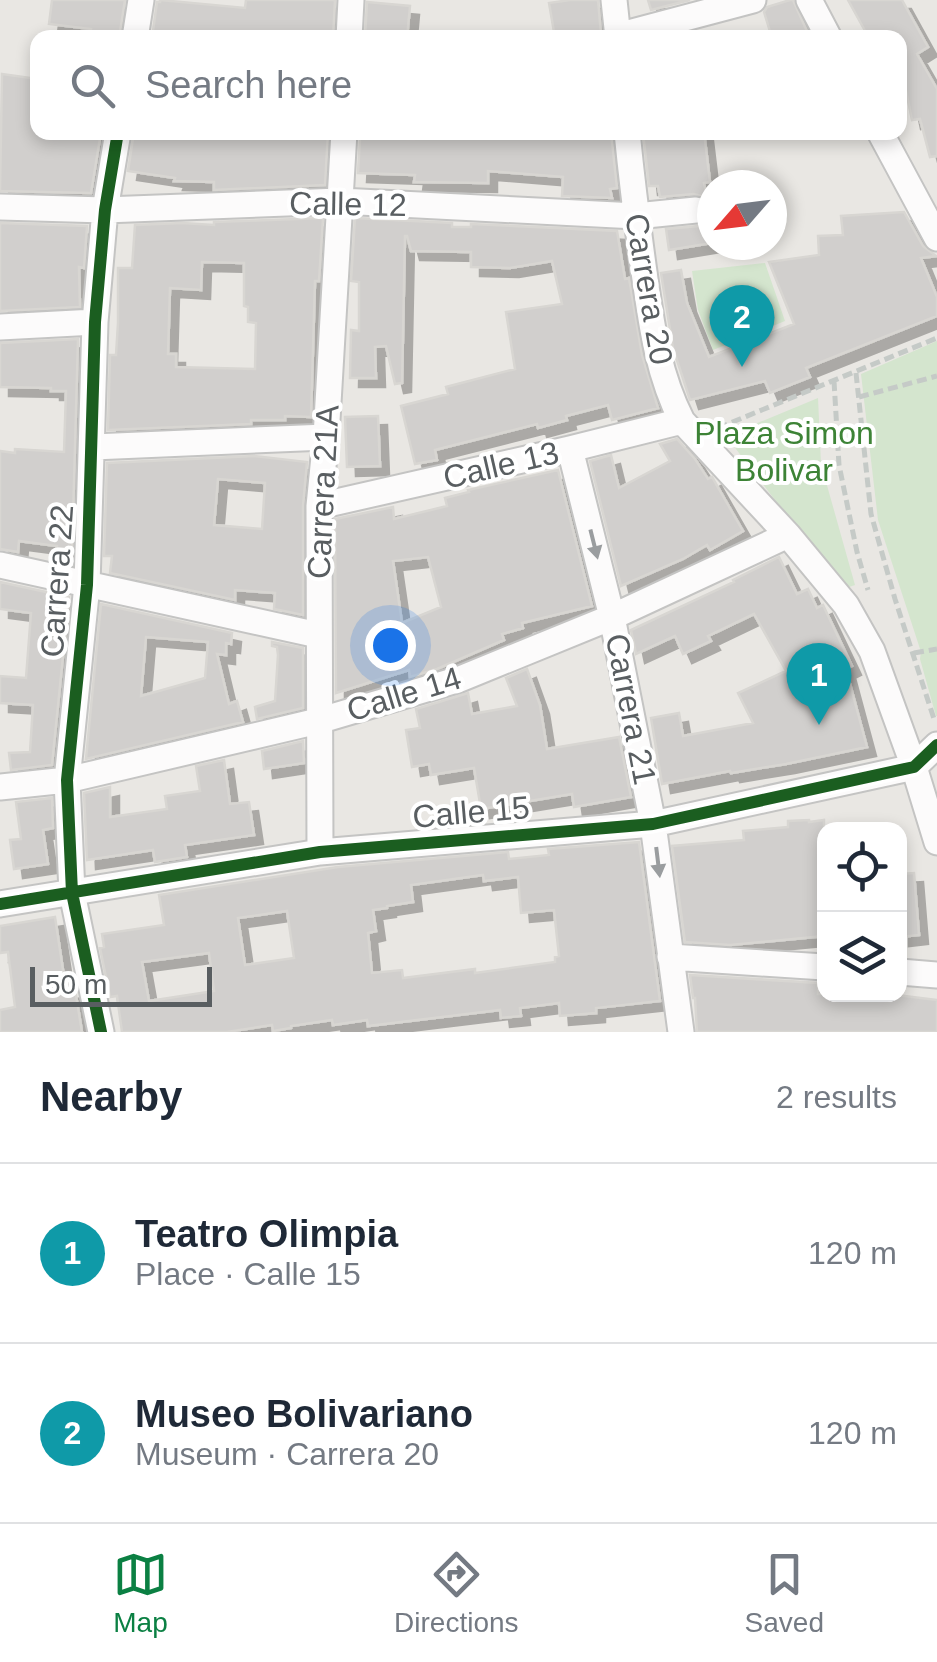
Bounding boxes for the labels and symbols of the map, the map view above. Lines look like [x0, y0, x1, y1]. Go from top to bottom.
north arrow [697, 170, 787, 260]
street label: Calle 12 [289, 185, 407, 223]
street label: Carrera 20 [618, 211, 680, 367]
pin: 2 [710, 284, 774, 367]
street label: Carrera 21A [300, 403, 346, 580]
park label: Plaza Simon Bolivar [694, 415, 874, 488]
street label: Calle 13 [440, 434, 562, 496]
street label: Carrera 22 [34, 503, 80, 659]
one-way arrow [586, 529, 602, 560]
your location [365, 620, 416, 671]
street label: Carrera 21 [599, 630, 663, 788]
pin: 1 [786, 642, 852, 725]
street label: Calle 14 [343, 660, 465, 728]
street label: Calle 15 [411, 789, 531, 835]
one-way arrow [650, 847, 666, 879]
scale bar [30, 962, 212, 1006]

